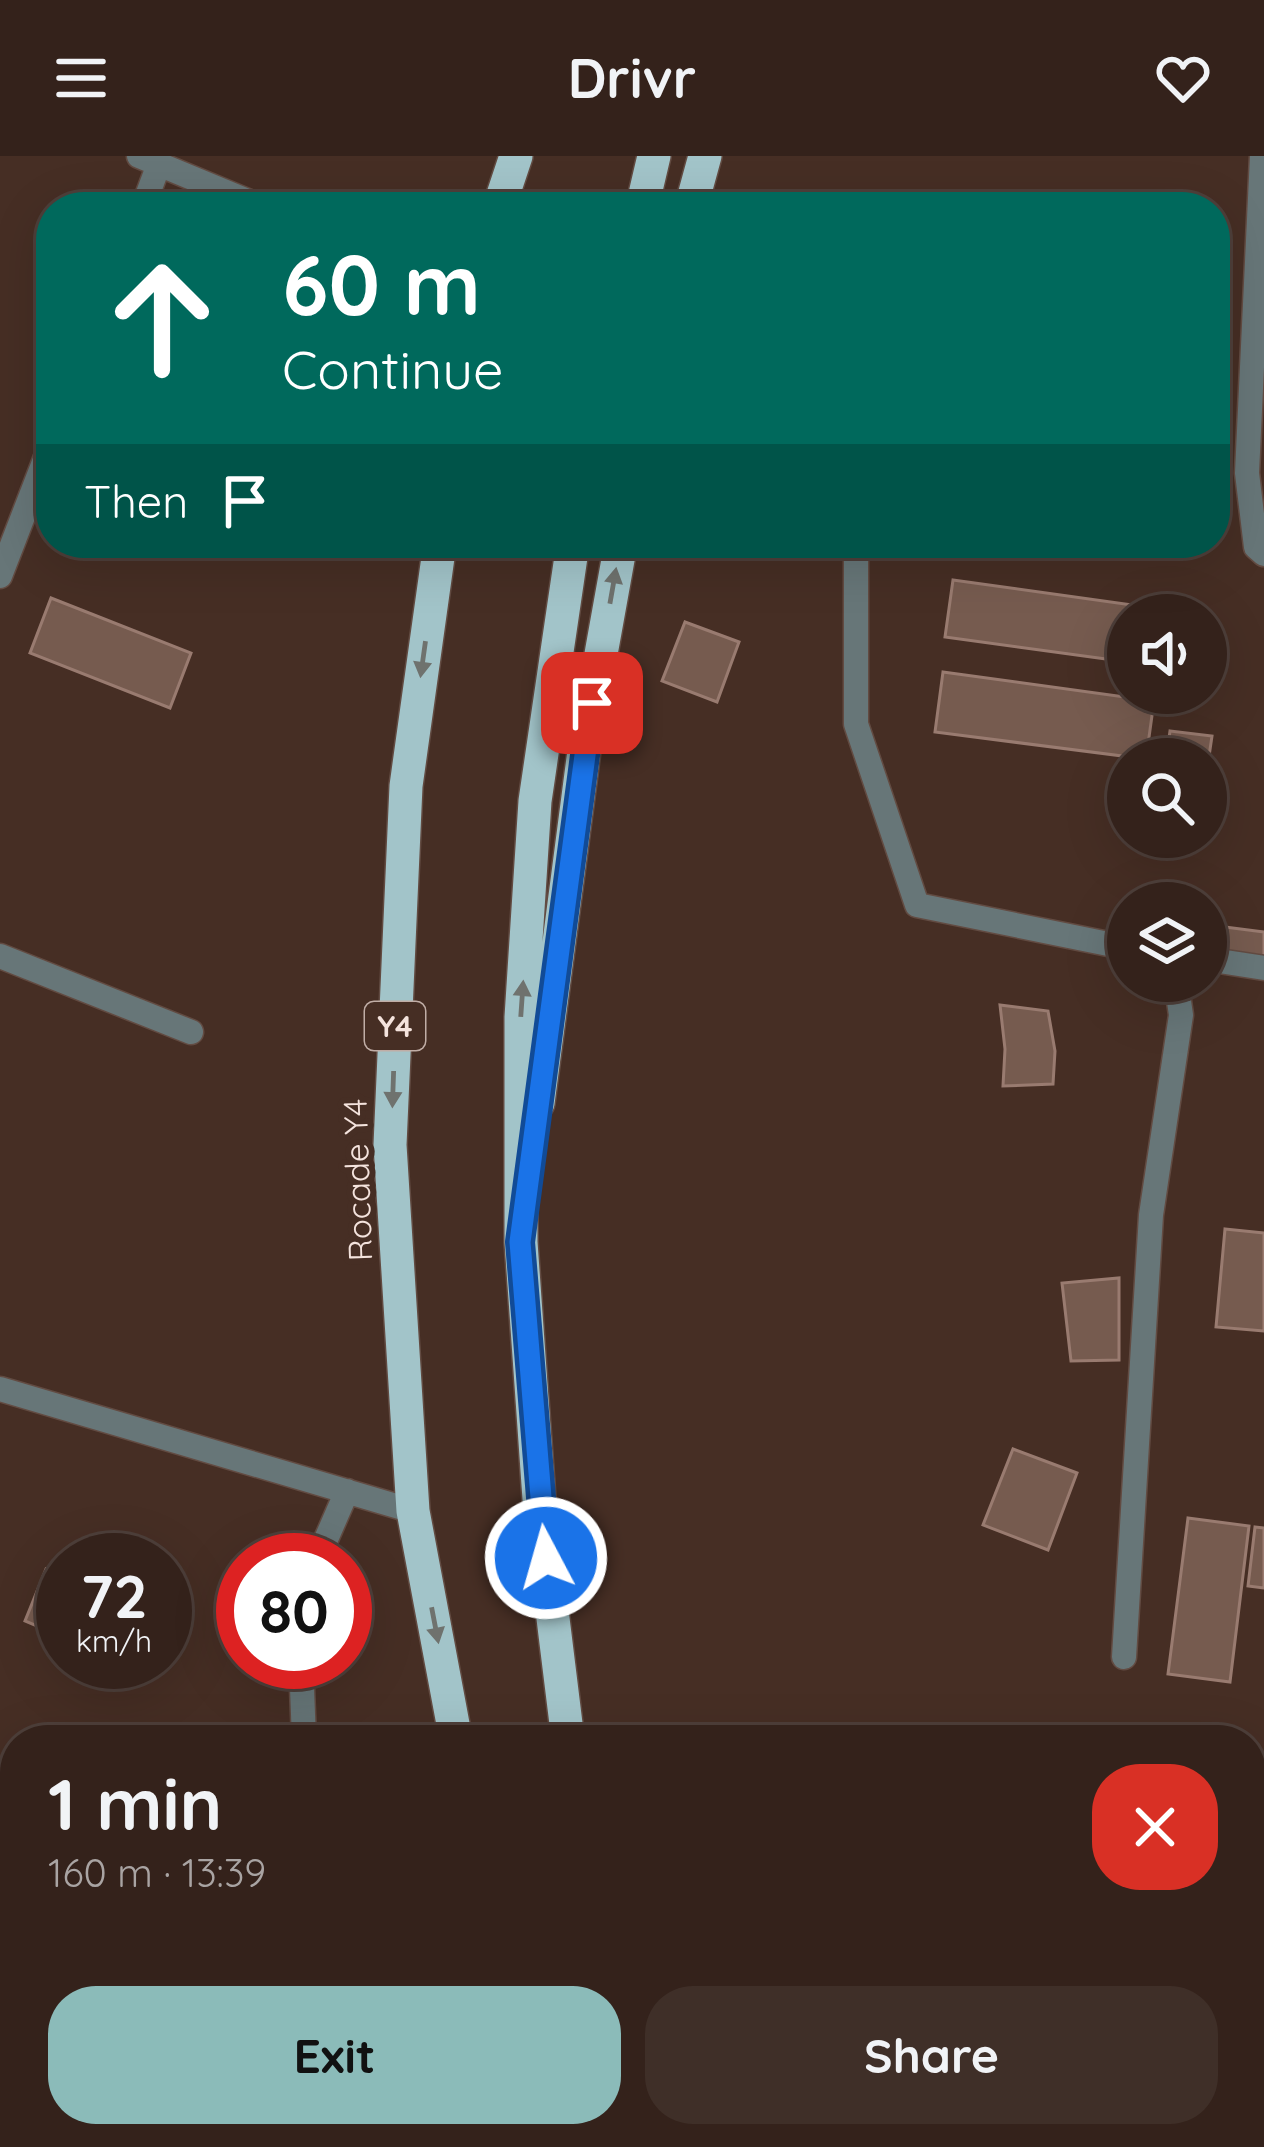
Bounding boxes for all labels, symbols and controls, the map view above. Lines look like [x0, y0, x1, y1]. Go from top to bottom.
text: Drivr [568, 44, 696, 112]
icon: menu [48, 45, 114, 111]
icon: heart [1150, 45, 1216, 111]
text: 60 m [282, 231, 481, 336]
icon: ahead [84, 240, 240, 396]
text: Continue [282, 335, 503, 403]
icon: arrive [212, 468, 278, 534]
text: Then [84, 473, 188, 529]
one-way arrow [604, 566, 623, 604]
map controls [1107, 594, 1227, 1002]
button: sound [1107, 594, 1227, 714]
one-way arrow [413, 641, 432, 678]
pin [541, 652, 643, 754]
icon: arrive [559, 670, 625, 736]
button: search [1107, 738, 1227, 858]
button: layers [1107, 882, 1227, 1002]
one-way arrow [513, 979, 532, 1017]
road number: Y4 [365, 1002, 425, 1050]
one-way arrow [383, 1071, 402, 1109]
street label: Rocade Y4 [334, 1098, 380, 1262]
position arrow [483, 1495, 609, 1621]
speed limit sign: 80 [216, 1533, 372, 1689]
text: 72 [80, 1558, 148, 1633]
one-way arrow [426, 1607, 445, 1645]
text: km/h [76, 1622, 152, 1660]
text: 1 min [48, 1758, 222, 1848]
button: close [1092, 1764, 1218, 1890]
text: 160 m · 13:39 [48, 1848, 266, 1897]
button: Exit [48, 1986, 621, 2124]
button: Share [645, 1986, 1218, 2124]

